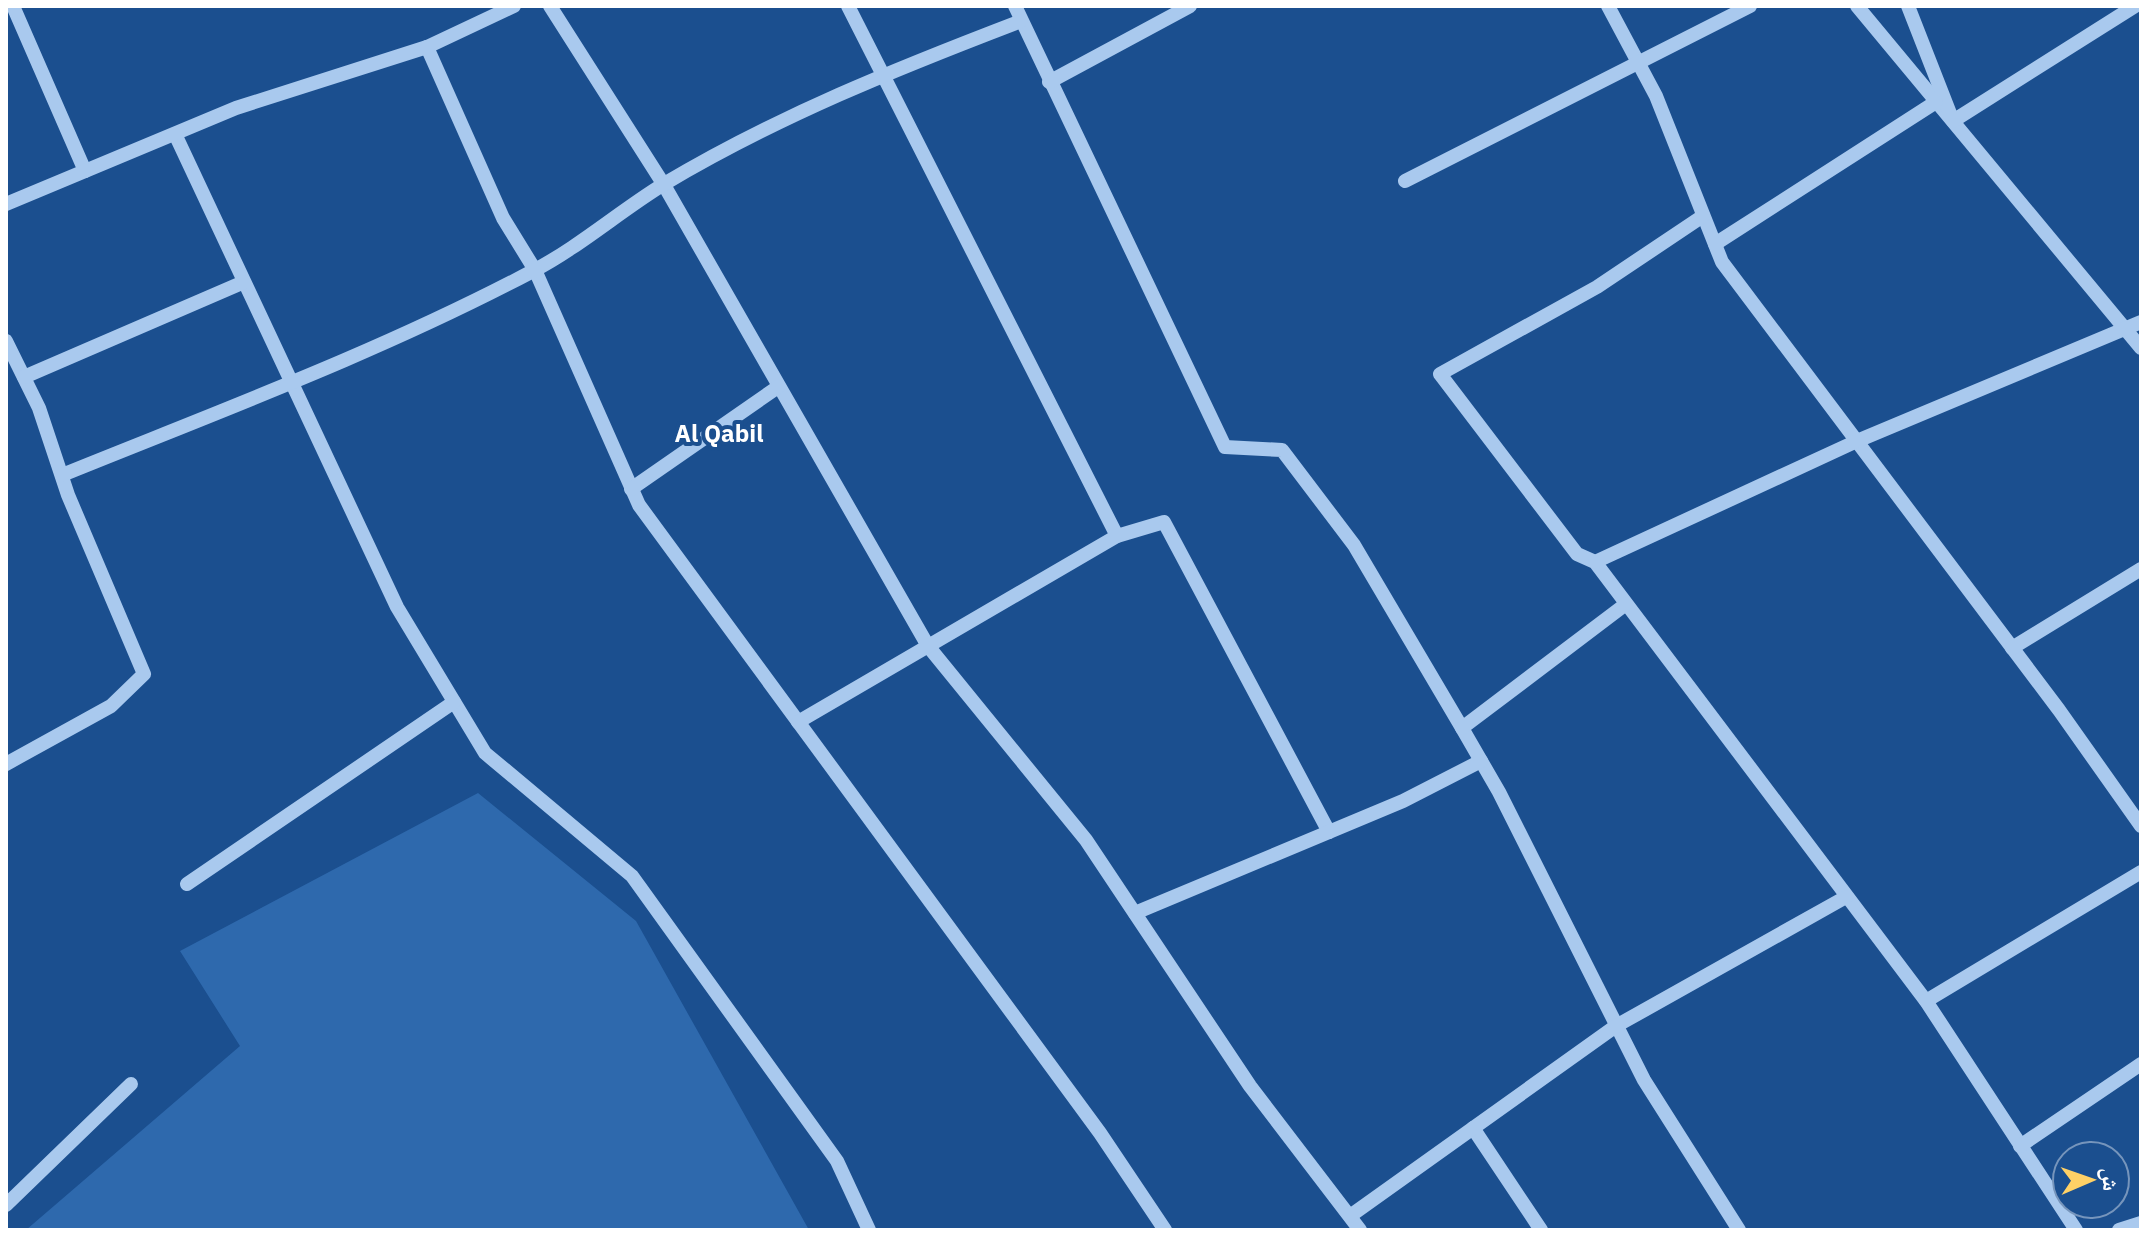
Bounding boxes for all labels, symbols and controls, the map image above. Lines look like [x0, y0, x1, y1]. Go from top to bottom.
district label: Al Qabil [675, 417, 763, 449]
north arrow [2051, 1140, 2131, 1220]
text: ش [2097, 1167, 2126, 1191]

